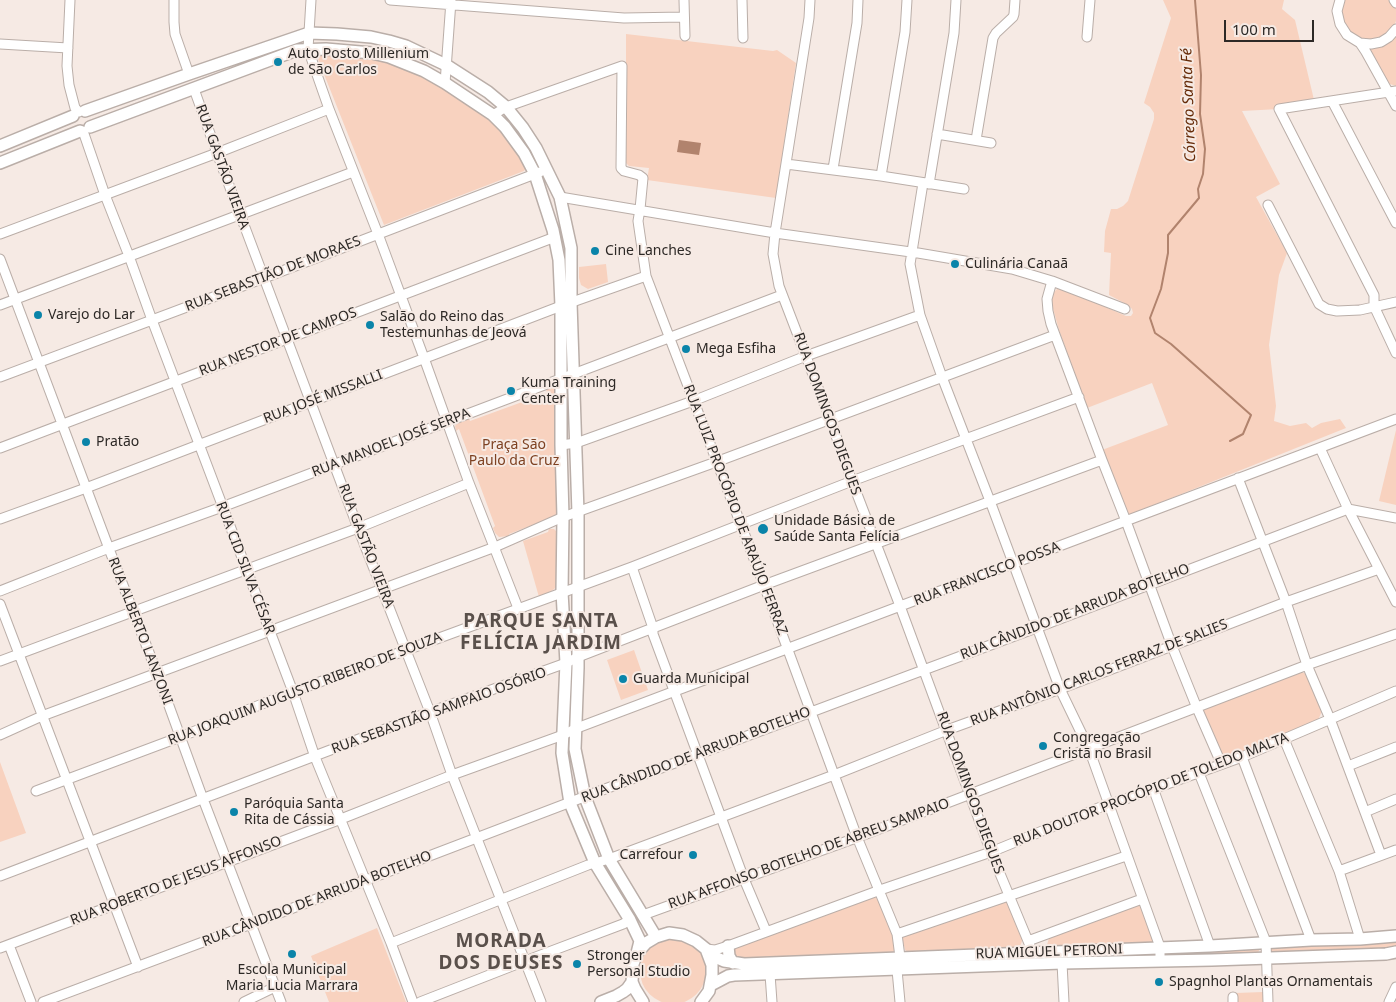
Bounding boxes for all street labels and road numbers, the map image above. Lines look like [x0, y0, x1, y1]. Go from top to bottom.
street label: RUA GASTÃO VIEIRA [192, 102, 252, 232]
street label: RUA SEBASTIÃO DE MORAES [183, 233, 363, 315]
street label: RUA NESTOR DE CAMPOS [197, 304, 359, 380]
street label: RUA DOMINGOS DIEGUES [790, 330, 864, 498]
street label: RUA JOSÉ MISSALLI [261, 367, 385, 427]
street label: RUA LUIZ PROCÓPIO DE ARAÚJO FERRAZ [679, 382, 791, 638]
street label: RUA MANOEL JOSÉ SERPA [310, 405, 472, 481]
street label: RUA GASTÃO VIEIRA [335, 482, 397, 610]
street label: RUA CID SILVA CÉSAR [212, 499, 278, 637]
street label: RUA FRANCISCO POSSA [912, 538, 1062, 610]
street label: RUA ALBERTO LANZONI [104, 555, 176, 707]
street label: RUA CÂNDIDO DE ARRUDA BOTELHO [958, 560, 1192, 664]
street label: RUA ANTÔNIO CARLOS FERRAZ DE SALIES [968, 616, 1230, 730]
street label: RUA JOAQUIM AUGUSTO RIBEIRO DE SOUZA [166, 629, 444, 749]
street label: RUA SEBASTIÃO SAMPAIO OSÓRIO [329, 664, 549, 758]
street label: RUA CÂNDIDO DE ARRUDA BOTELHO [579, 703, 813, 807]
street label: RUA DOMINGOS DIEGUES [933, 709, 1007, 877]
street label: RUA DOUTOR PROCÓPIO DE TOLEDO MALTA [1011, 730, 1291, 850]
street label: RUA AFFONSO BOTELHO DE ABREU SAMPAIO [666, 795, 952, 913]
street label: RUA ROBERTO DE JESUS AFFONSO [68, 833, 284, 929]
street label: RUA CÂNDIDO DE ARRUDA BOTELHO [200, 847, 434, 951]
street label: RUA MIGUEL PETRONI [975, 941, 1123, 963]

